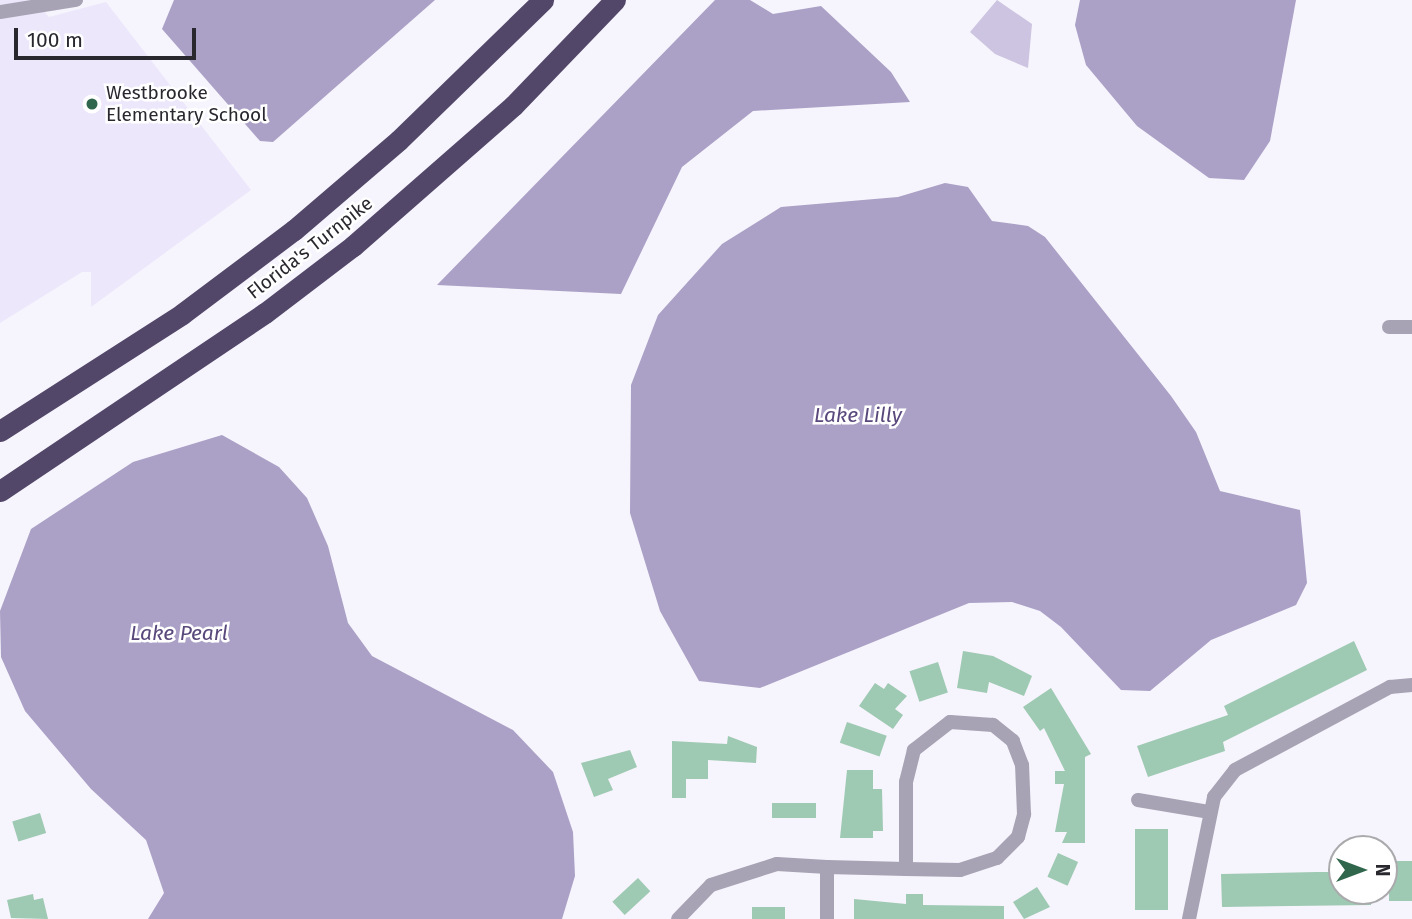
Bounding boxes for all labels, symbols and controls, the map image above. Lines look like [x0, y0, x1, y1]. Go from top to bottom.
scale bar [18, 14, 200, 58]
text: 100 m [27, 27, 83, 53]
place label: Westbrooke Elementary School [106, 82, 267, 126]
marker: Westbrooke Elementary School [84, 96, 100, 112]
street label: Florida's Turnpike [243, 192, 377, 304]
water label: Lake Lilly [814, 402, 902, 428]
water label: Lake Pearl [130, 620, 228, 646]
north arrow [1328, 835, 1398, 905]
text: N [1371, 864, 1394, 876]

